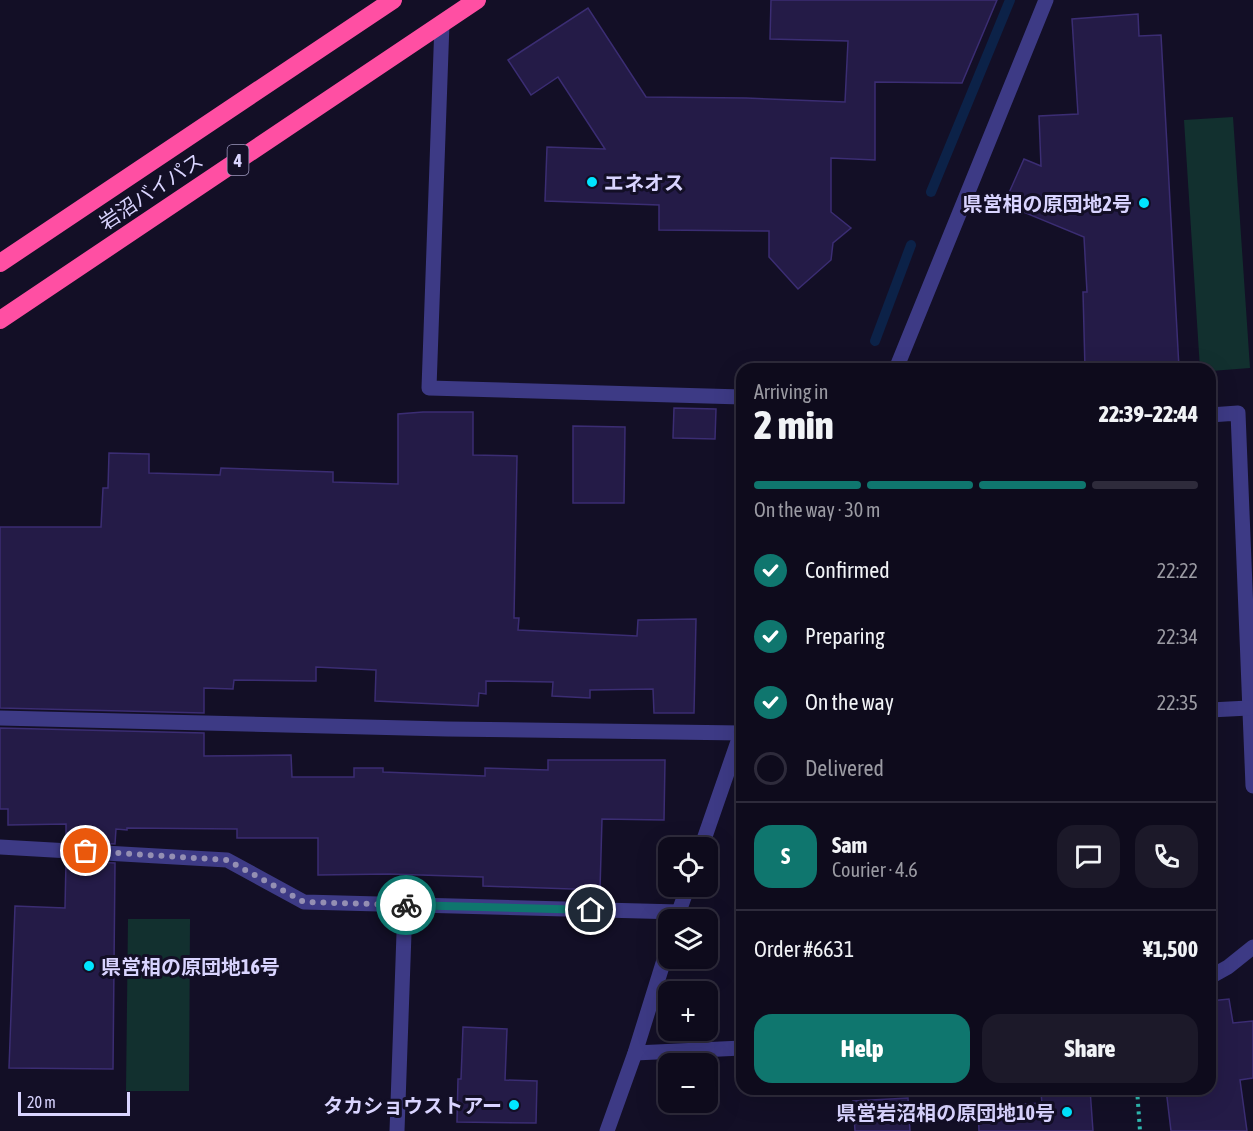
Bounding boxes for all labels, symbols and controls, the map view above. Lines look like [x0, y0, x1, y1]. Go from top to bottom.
road number: 4 [228, 145, 248, 175]
street label: 岩沼バイパス [95, 148, 207, 234]
place label: エネオス [604, 171, 684, 194]
marker: エネオス [585, 175, 599, 189]
place label: 県営相の原団地2号 [963, 192, 1132, 215]
marker: 県営相の原団地2号 [1137, 196, 1151, 210]
text: Arriving in [754, 380, 828, 403]
text: 22:39–22:44 [1099, 401, 1198, 427]
text: 2 min [754, 403, 834, 447]
text: On the way · 30 m [754, 498, 880, 521]
icon: check [754, 554, 787, 587]
text: Confirmed [805, 557, 890, 583]
text: 22:22 [1157, 559, 1198, 582]
icon: check [754, 620, 787, 653]
text: Preparing [805, 623, 885, 649]
text: 22:34 [1157, 625, 1198, 648]
icon: check [754, 686, 787, 719]
text: On the way [805, 689, 894, 715]
text: 22:35 [1157, 691, 1198, 714]
text: Delivered [805, 755, 884, 781]
pin [60, 825, 111, 876]
button: chat [1057, 825, 1120, 888]
button: phone [1135, 825, 1198, 888]
text: Sam [832, 832, 867, 858]
icon: bag [69, 834, 102, 867]
map controls [658, 837, 718, 1113]
button: locate [658, 837, 718, 897]
text: S [781, 843, 790, 869]
text: Courier · 4.6 [832, 858, 918, 881]
courier [376, 875, 436, 935]
pin [565, 884, 616, 935]
icon: bike [390, 889, 423, 922]
icon: home [574, 893, 607, 926]
button: layers [658, 909, 718, 969]
text: Order #6631 [754, 936, 854, 962]
text: ¥1,500 [1143, 936, 1198, 962]
place label: 県営相の原団地16号 [101, 955, 280, 978]
marker: 県営相の原団地16号 [82, 959, 96, 973]
button: + [658, 981, 718, 1041]
button: Help [754, 1014, 970, 1083]
button: Share [982, 1014, 1198, 1083]
button: − [658, 1053, 718, 1113]
scale bar [18, 1089, 130, 1116]
text: 20 m [27, 1093, 56, 1111]
place label: タカショウストアー [323, 1094, 502, 1117]
marker: タカショウストアー [507, 1098, 521, 1112]
place label: 県営岩沼相の原団地10号 [836, 1101, 1055, 1124]
marker: 県営岩沼相の原団地10号 [1060, 1105, 1074, 1119]

